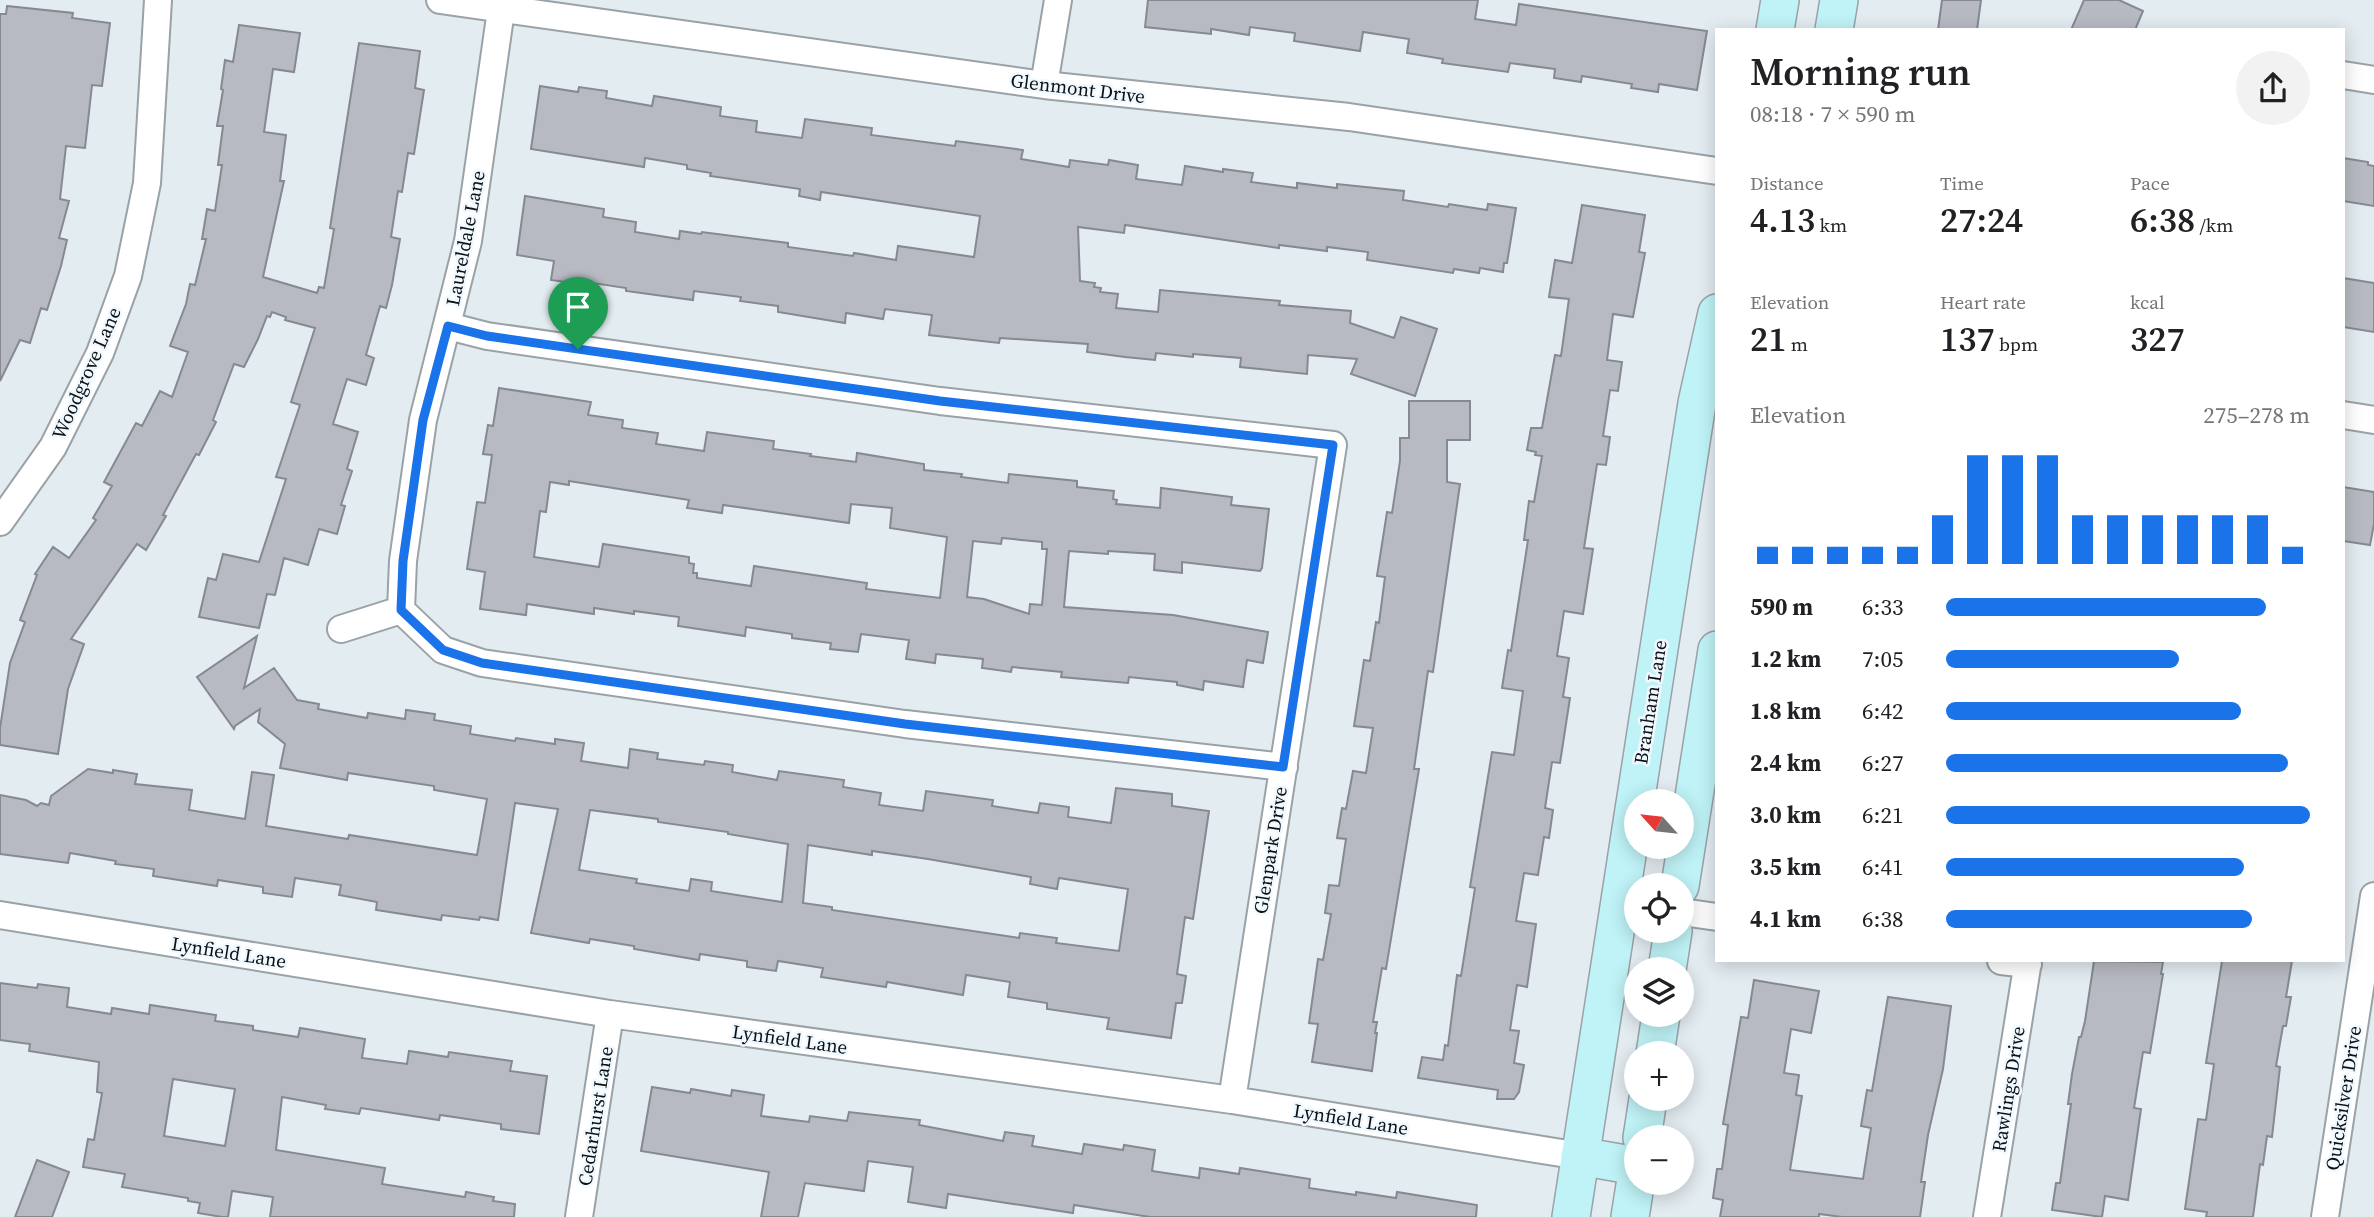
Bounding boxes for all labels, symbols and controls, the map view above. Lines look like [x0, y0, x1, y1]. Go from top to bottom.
text: Morning run [1750, 46, 1971, 98]
button: share [2236, 51, 2310, 125]
street label: Glenmont Drive [1009, 67, 1147, 109]
text: 08:18 · 7 × 590 m [1750, 98, 1916, 130]
street label: Laureldale Lane [439, 168, 491, 308]
text: Distance [1750, 170, 1824, 196]
text: Time [1940, 170, 1984, 196]
text: Pace [2130, 170, 2170, 196]
text: 4.13 [1750, 196, 1815, 244]
text: 27:24 [1940, 196, 2023, 244]
text: 6:38 [2130, 196, 2195, 244]
text: km [1815, 212, 1847, 238]
text: /km [2195, 212, 2233, 238]
pin [548, 277, 608, 349]
icon: arrive [559, 288, 597, 326]
text: Elevation [1750, 289, 1829, 315]
text: Heart rate [1940, 289, 2026, 315]
text: kcal [2130, 289, 2165, 315]
street label: Woodgrove Lane [45, 303, 127, 443]
text: 21 [1750, 315, 1786, 363]
text: 137 [1940, 315, 1995, 363]
text: 327 [2130, 315, 2185, 363]
text: m [1786, 331, 1808, 357]
text: bpm [1995, 331, 2038, 357]
text: Elevation [1750, 399, 1846, 431]
text: 275–278 m [2203, 399, 2310, 431]
text: 590 m [1750, 591, 1813, 623]
text: 6:33 [1862, 591, 1903, 623]
street label: Branham Lane [1627, 638, 1673, 766]
text: 1.2 km [1750, 643, 1821, 675]
text: 7:05 [1862, 643, 1903, 675]
text: 1.8 km [1750, 695, 1821, 727]
text: 6:42 [1862, 695, 1903, 727]
text: 2.4 km [1750, 747, 1821, 779]
text: 6:27 [1862, 747, 1903, 779]
street label: Glenpark Drive [1247, 784, 1293, 916]
north arrow [1624, 789, 1694, 859]
map controls [1624, 789, 1694, 1195]
text: 3.0 km [1750, 799, 1821, 831]
text: 6:21 [1862, 799, 1903, 831]
text: 3.5 km [1750, 851, 1821, 883]
text: 6:41 [1862, 851, 1903, 883]
button: locate [1624, 873, 1694, 943]
text: 4.1 km [1750, 903, 1821, 935]
text: 6:38 [1862, 903, 1903, 935]
street label: Lynfield Lane [170, 930, 288, 974]
button: layers [1624, 957, 1694, 1027]
street label: Lynfield Lane [731, 1018, 849, 1060]
street label: Rawlings Drive [1985, 1024, 2031, 1154]
street label: Quicksilver Drive [2319, 1024, 2367, 1172]
button: + [1624, 1041, 1694, 1111]
street label: Cedarhurst Lane [571, 1044, 619, 1188]
street label: Lynfield Lane [1292, 1097, 1410, 1141]
button: − [1624, 1125, 1694, 1195]

